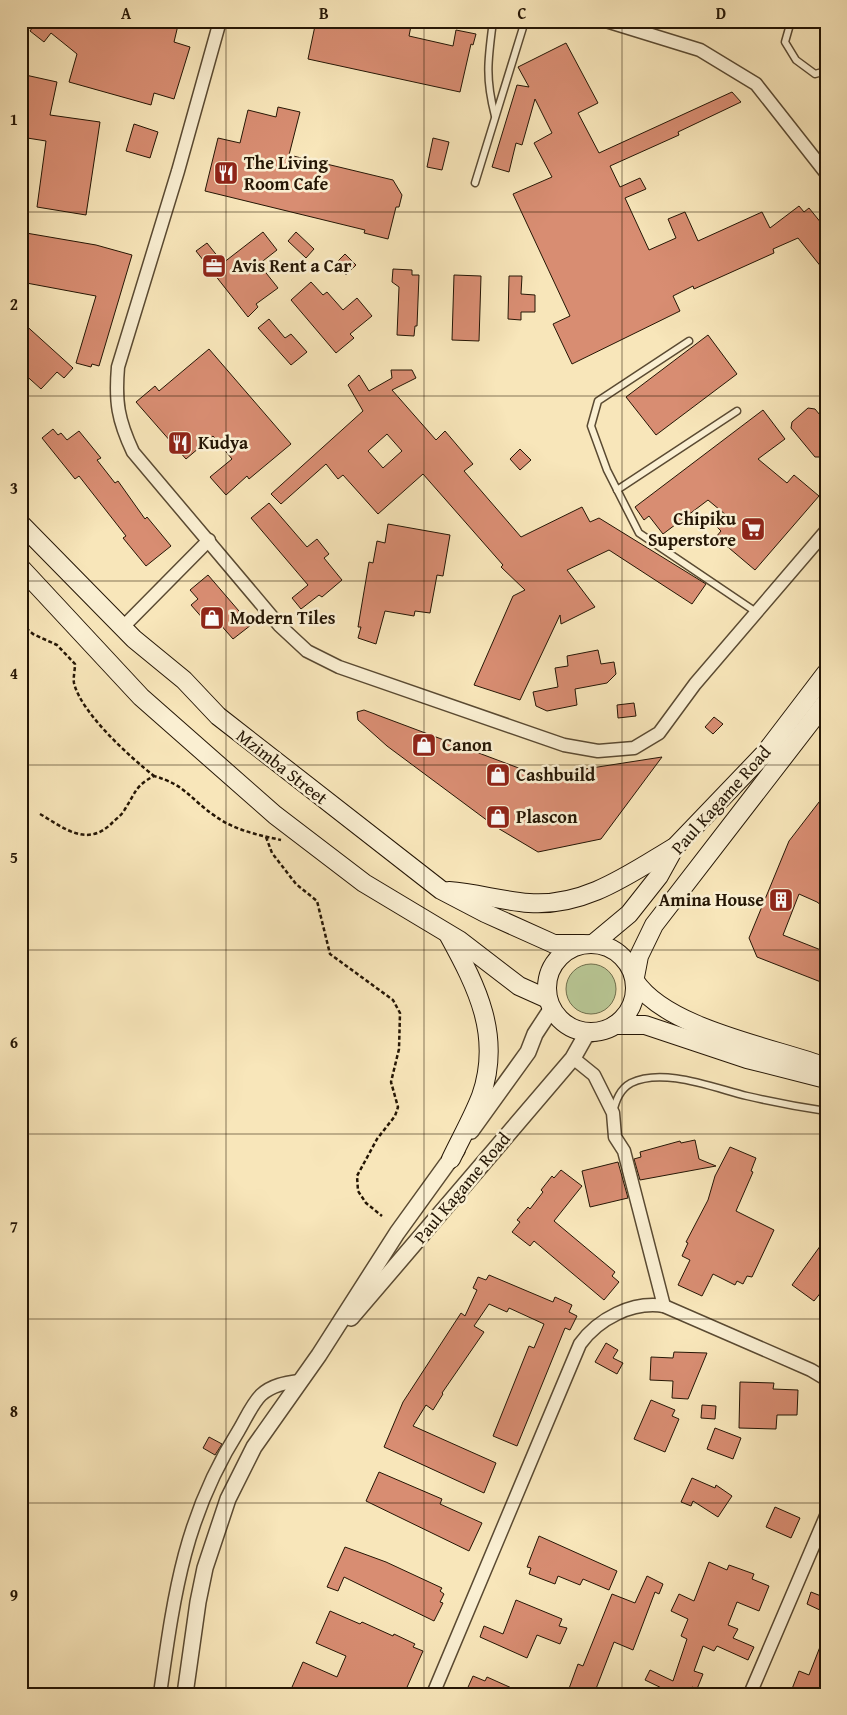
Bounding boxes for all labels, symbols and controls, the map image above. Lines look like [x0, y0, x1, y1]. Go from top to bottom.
text: A [121, 1, 132, 25]
text: B [319, 1, 329, 25]
text: C [517, 1, 527, 25]
text: D [716, 1, 726, 25]
text: 1 [10, 107, 18, 131]
place label: The Living Room Cafe [244, 149, 328, 197]
restaurant icon: The Living Room Cafe [213, 160, 239, 186]
place label: Avis Rent a Car [232, 252, 352, 279]
office icon: Avis Rent a Car [201, 253, 227, 279]
text: 2 [10, 292, 18, 316]
place label: Kudya [198, 429, 249, 456]
restaurant icon: Kudya [167, 430, 193, 456]
text: 3 [10, 476, 18, 500]
place label: Chipiku Superstore [648, 505, 737, 553]
supermarket icon: Chipiku Superstore [740, 516, 766, 542]
place label: Modern Tiles [230, 604, 336, 631]
shop icon: Modern Tiles [199, 605, 225, 631]
text: 4 [10, 661, 18, 685]
street label: Mzimba Street [231, 722, 334, 811]
place label: Canon [442, 731, 493, 758]
shop icon: Canon [411, 732, 437, 758]
street label: Paul Kagame Road [664, 739, 777, 860]
place label: Cashbuild [516, 761, 596, 788]
shop icon: Cashbuild [485, 762, 511, 788]
place label: Plascon [516, 803, 578, 830]
shop icon: Plascon [485, 804, 511, 830]
text: 5 [10, 845, 18, 869]
place label: Amina House [659, 886, 764, 913]
building icon: Amina House [768, 887, 794, 913]
text: 6 [10, 1030, 18, 1054]
street label: Paul Kagame Road [407, 1126, 517, 1249]
text: 7 [10, 1214, 18, 1238]
text: 8 [10, 1399, 18, 1423]
text: 9 [10, 1583, 18, 1607]

